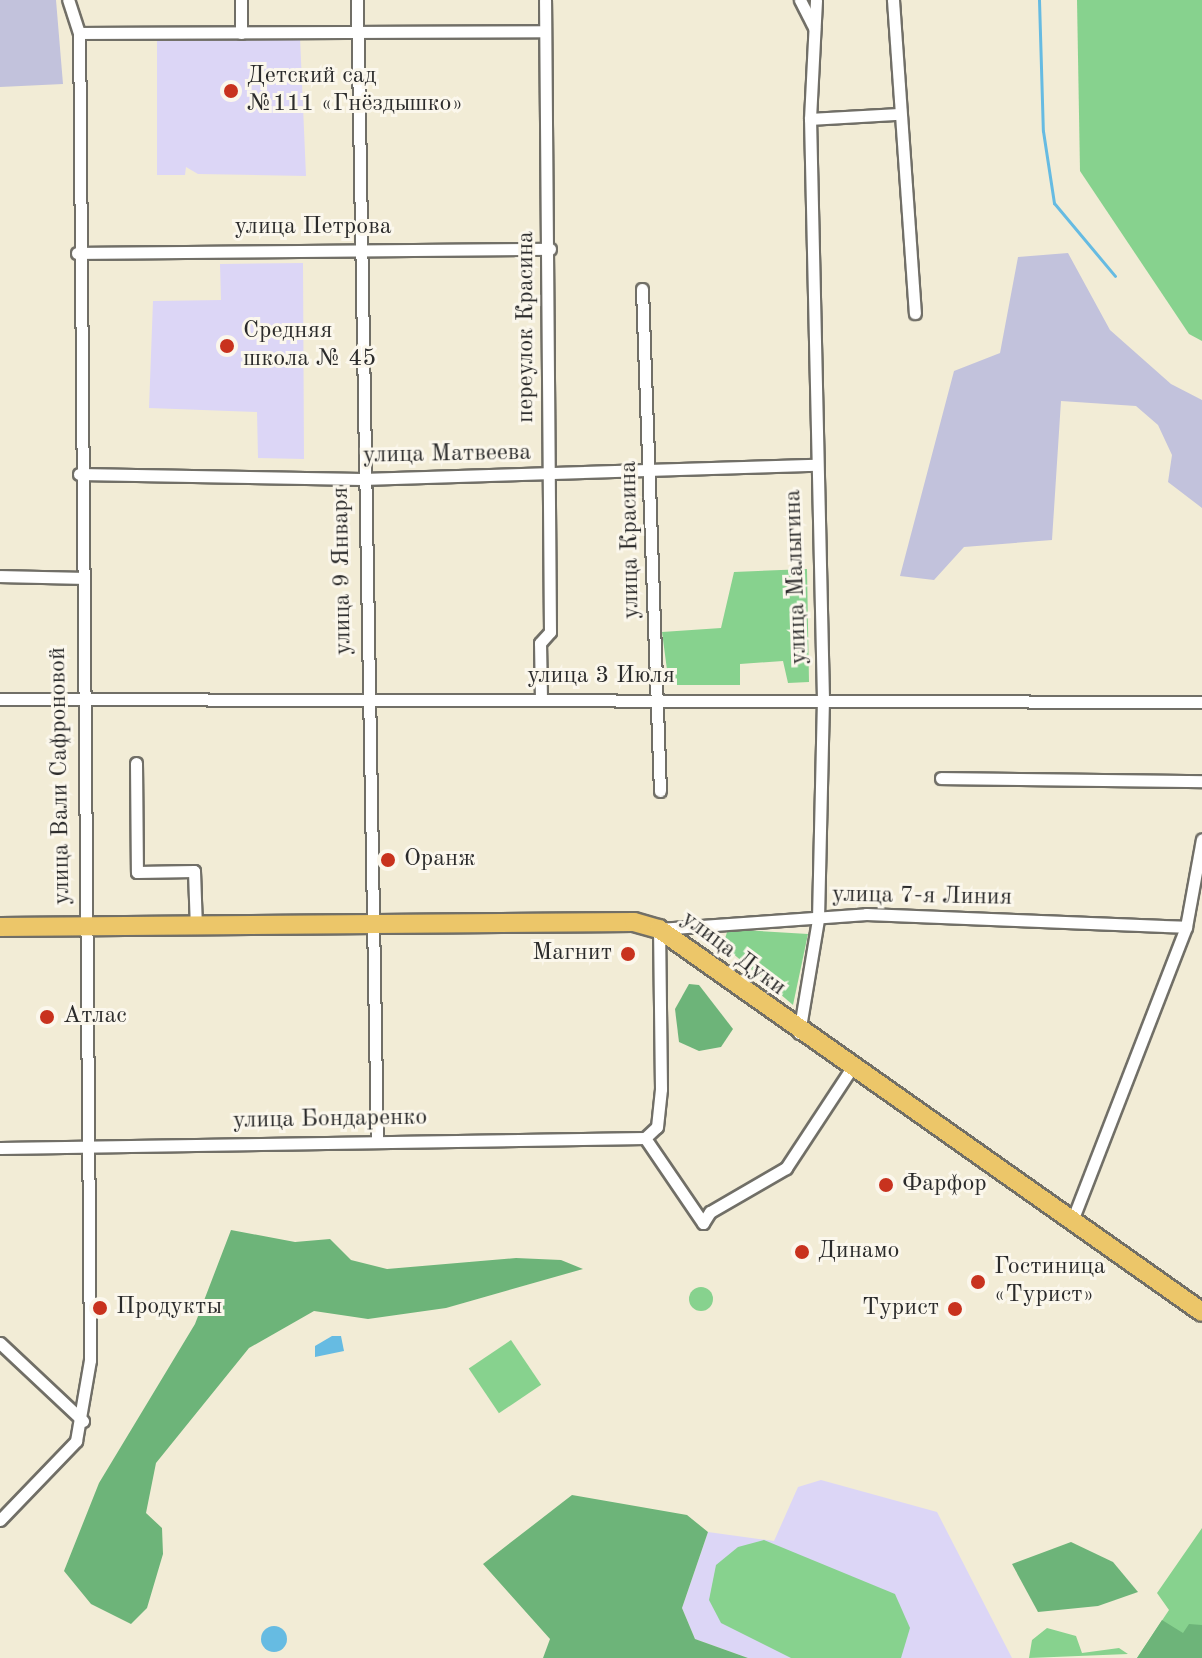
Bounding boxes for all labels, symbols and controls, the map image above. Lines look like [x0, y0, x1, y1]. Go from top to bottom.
place label: Детский сад №111 «Гнёздышко» [247, 63, 463, 119]
marker: Детский сад №111 «Гнёздышко» [222, 82, 240, 100]
street label: улица Петрова [234, 214, 392, 242]
street label: переулок Красина [513, 231, 541, 423]
place label: Средняя школа № 45 [243, 318, 376, 374]
marker: Средняя школа № 45 [218, 337, 236, 355]
street label: улица Матвеева [363, 439, 531, 471]
street label: улица Красина [615, 461, 647, 619]
street label: улица 9 Января [327, 487, 359, 655]
street label: улица Малыгина [780, 489, 814, 665]
street label: улица Вали Сафроновой [44, 647, 78, 905]
street label: улица 3 Июля [527, 663, 675, 691]
place label: Оранж [404, 846, 475, 874]
marker: Оранж [379, 851, 397, 869]
street label: улица 7-я Линия [832, 881, 1012, 913]
street label: улица Дуки [675, 905, 791, 1003]
place label: Магнит [532, 940, 612, 968]
marker: Магнит [619, 945, 637, 963]
place label: Атлас [63, 1003, 127, 1031]
marker: Атлас [38, 1008, 56, 1026]
street label: улица Бондаренко [233, 1104, 427, 1136]
place label: Фарфор [902, 1171, 987, 1199]
marker: Фарфор [877, 1176, 895, 1194]
place label: Динамо [818, 1238, 899, 1266]
marker: Динамо [793, 1243, 811, 1261]
place label: Гостиница «Турист» [994, 1254, 1106, 1310]
marker: Гостиница «Турист» [969, 1273, 987, 1291]
place label: Продукты [116, 1294, 222, 1322]
place label: Турист [862, 1295, 939, 1323]
marker: Продукты [91, 1299, 109, 1317]
marker: Турист [946, 1300, 964, 1318]

